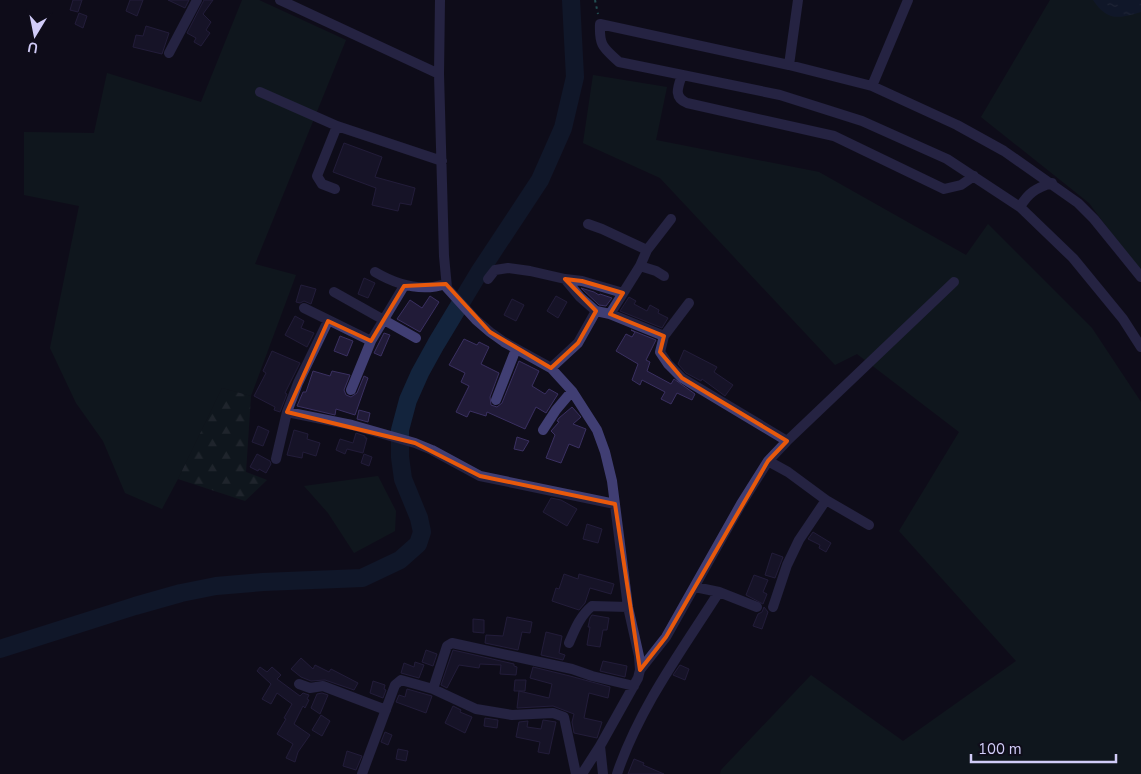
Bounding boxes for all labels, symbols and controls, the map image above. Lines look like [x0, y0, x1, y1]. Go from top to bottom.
north arrow [10, 10, 60, 60]
text: U [26, 37, 40, 58]
scale bar [971, 732, 1116, 764]
text: 100 m [978, 739, 1022, 759]

